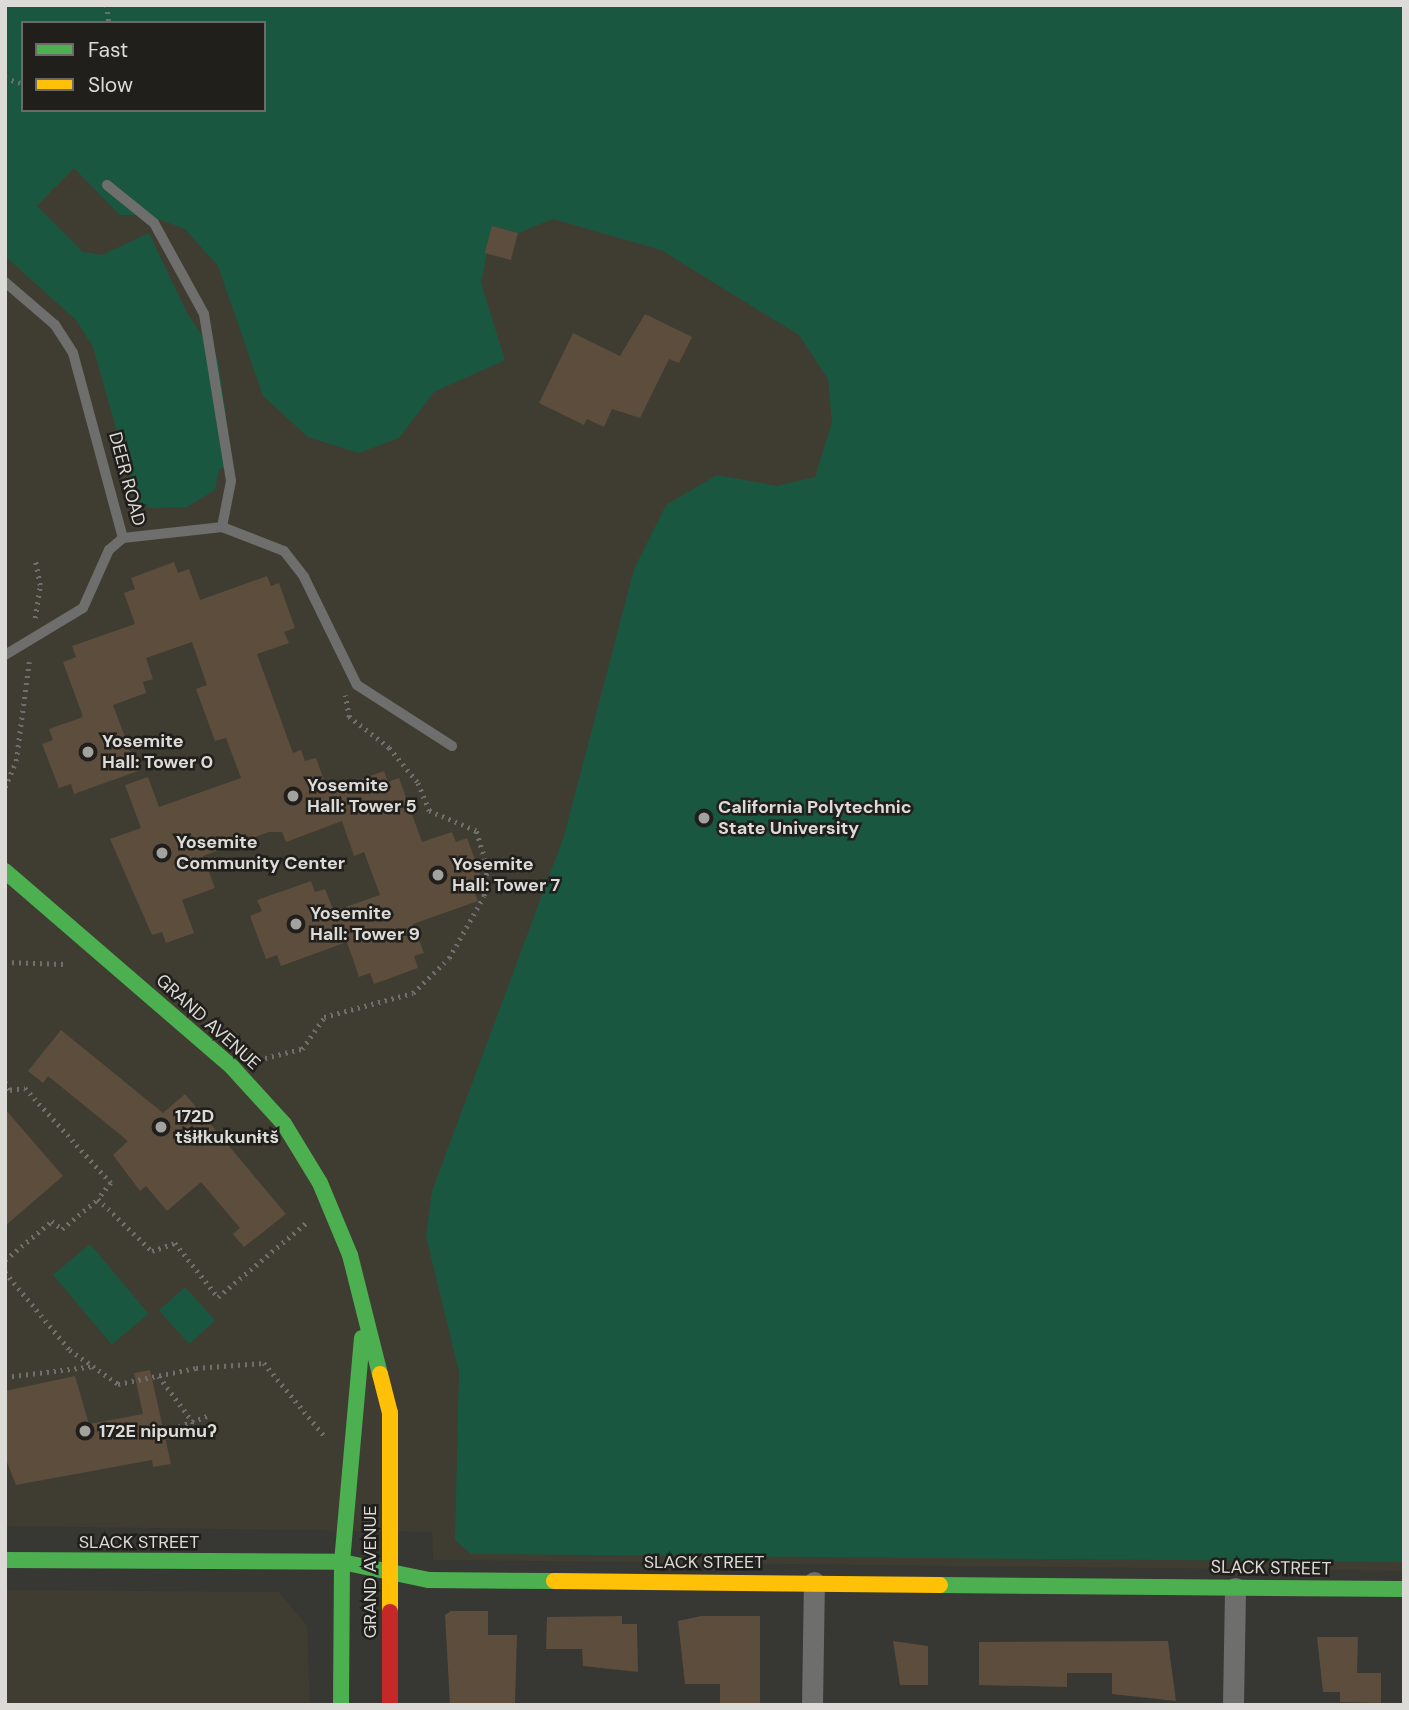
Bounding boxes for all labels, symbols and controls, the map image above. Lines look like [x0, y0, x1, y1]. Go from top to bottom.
legend [21, 21, 266, 112]
text: Fast [88, 36, 128, 64]
text: Slow [88, 71, 133, 99]
street label: DEER ROAD [104, 430, 150, 528]
place label: Yosemite Hall: Tower 0 [102, 731, 213, 774]
marker: Yosemite Hall: Tower 0 [80, 744, 96, 760]
place label: Yosemite Hall: Tower 5 [307, 775, 417, 818]
marker: Yosemite Hall: Tower 5 [285, 788, 301, 804]
place label: California Polytechnic State University [718, 797, 912, 840]
marker: California Polytechnic State University [696, 810, 712, 826]
place label: Yosemite Community Center [176, 832, 345, 874]
marker: Yosemite Community Center [154, 845, 170, 861]
place label: Yosemite Hall: Tower 7 [452, 854, 560, 896]
marker: Yosemite Hall: Tower 7 [430, 867, 446, 883]
place label: Yosemite Hall: Tower 9 [310, 903, 420, 946]
marker: Yosemite Hall: Tower 9 [288, 916, 304, 932]
street label: GRAND AVENUE [151, 970, 265, 1074]
place label: 172D tšɨłkukunɨtš [175, 1106, 279, 1148]
marker: 172D tšɨłkukunɨtš [153, 1119, 169, 1135]
place label: 172E nipumuʔ [99, 1420, 217, 1442]
marker: 172E nipumuʔ [77, 1423, 93, 1439]
street label: GRAND AVENUE [359, 1506, 381, 1638]
street label: SLACK STREET [79, 1531, 199, 1553]
street label: SLACK STREET [644, 1551, 764, 1573]
street label: SLACK STREET [1210, 1556, 1332, 1580]

